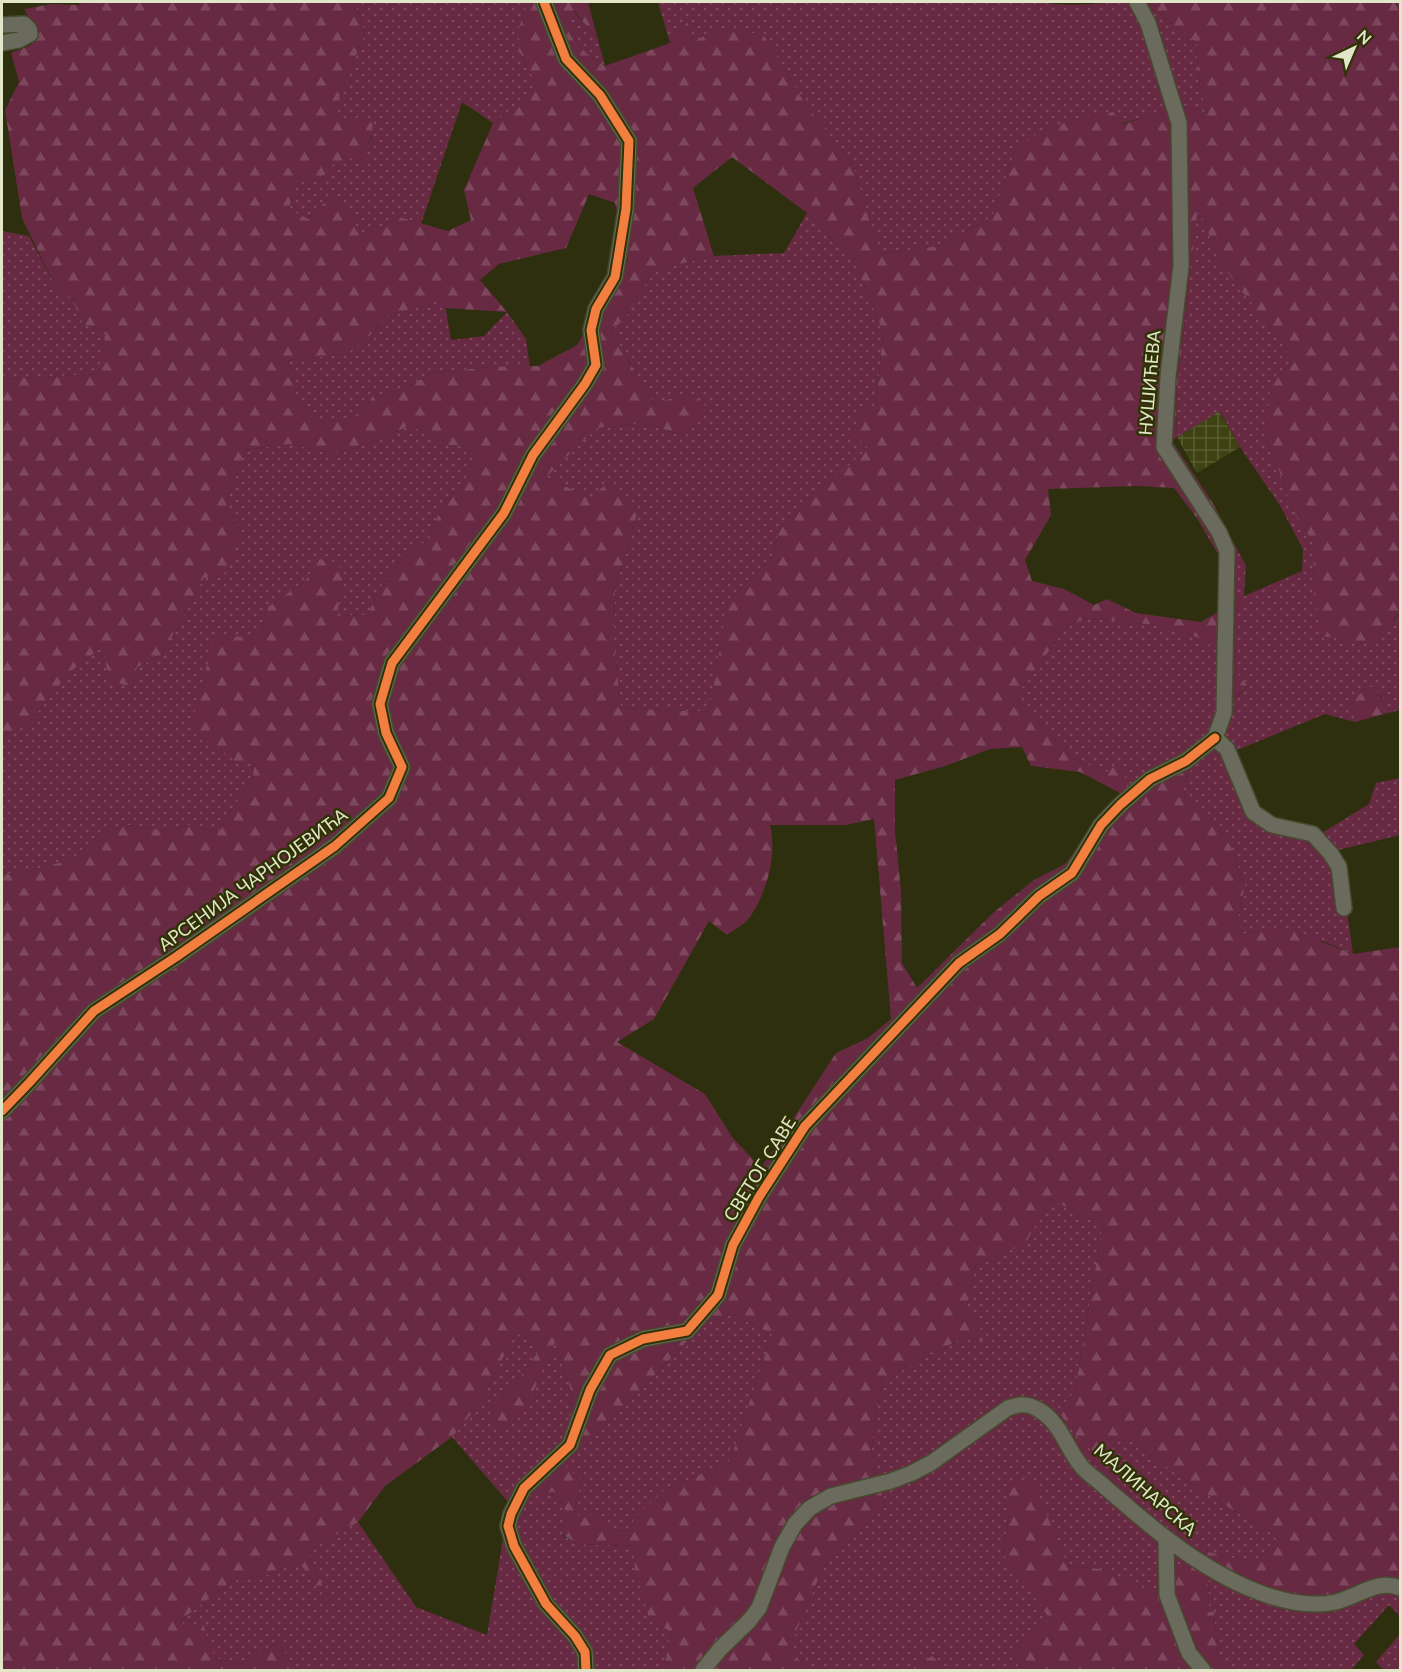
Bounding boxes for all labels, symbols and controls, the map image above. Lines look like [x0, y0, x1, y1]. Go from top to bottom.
north arrow [1324, 18, 1384, 78]
text: N [1354, 26, 1376, 48]
street label: НУШИЋЕВА [1133, 329, 1165, 436]
street label: АРСЕНИЈА ЧАРНОЈЕВИЋА [154, 803, 352, 955]
street label: СВЕТОГ САВЕ [718, 1112, 800, 1225]
street label: МАЛИНАРСКА [1090, 1439, 1202, 1540]

